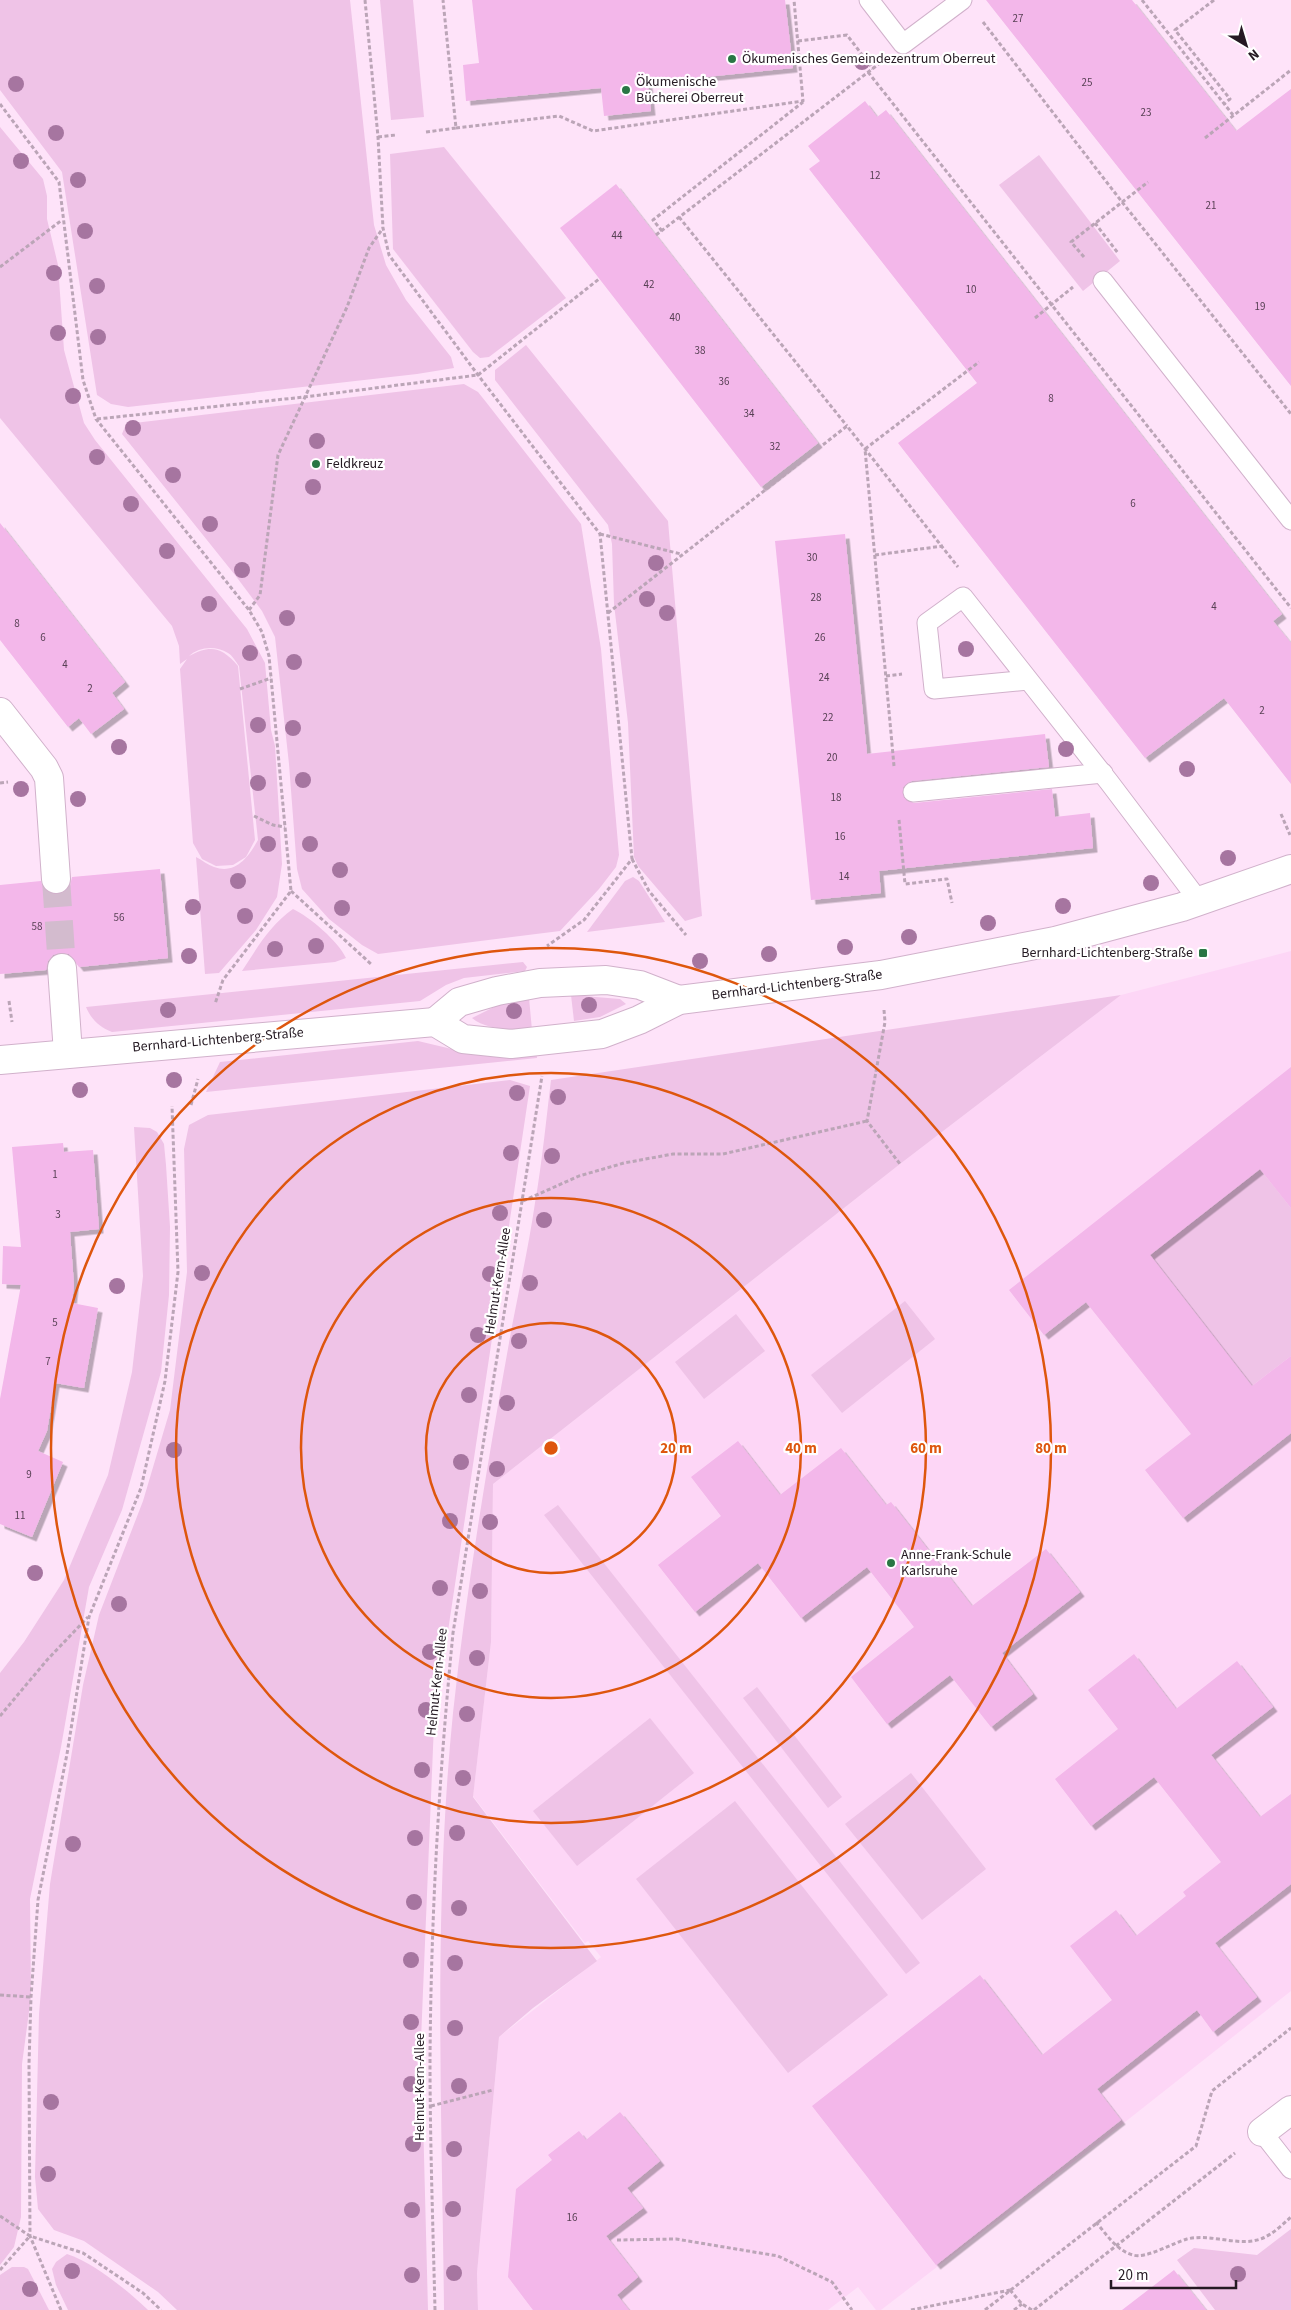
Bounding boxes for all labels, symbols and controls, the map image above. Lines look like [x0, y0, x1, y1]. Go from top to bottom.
house number: 27 [1013, 11, 1023, 26]
north arrow [1221, 20, 1271, 70]
text: N [1244, 44, 1263, 65]
place label: Ökumenisches Gemeindezentrum Oberreut [742, 49, 996, 69]
marker: Ökumenisches Gemeindezentrum Oberreut [726, 53, 738, 65]
place label: Ökumenische Bücherei Oberreut [636, 72, 744, 108]
house number: 25 [1082, 75, 1092, 90]
marker: Ökumenische Bücherei Oberreut [620, 84, 632, 96]
house number: 23 [1141, 105, 1151, 120]
house number: 12 [870, 168, 880, 183]
house number: 21 [1206, 198, 1216, 213]
house number: 44 [612, 228, 623, 243]
house number: 42 [644, 277, 654, 292]
house number: 10 [966, 282, 976, 297]
house number: 19 [1255, 299, 1265, 314]
house number: 40 [670, 310, 680, 325]
house number: 38 [695, 343, 706, 358]
house number: 36 [719, 374, 730, 389]
house number: 8 [1048, 391, 1054, 406]
house number: 34 [744, 406, 755, 421]
house number: 32 [770, 439, 780, 454]
place label: Feldkreuz [326, 454, 383, 474]
marker: Feldkreuz [310, 458, 322, 470]
house number: 6 [1130, 496, 1136, 511]
house number: 30 [807, 550, 817, 565]
house number: 28 [811, 590, 822, 605]
house number: 4 [1211, 599, 1217, 614]
house number: 8 [14, 616, 20, 631]
house number: 6 [40, 630, 46, 645]
house number: 26 [815, 630, 826, 645]
house number: 4 [62, 657, 68, 672]
house number: 24 [819, 670, 830, 685]
house number: 2 [87, 681, 93, 696]
house number: 2 [1259, 703, 1265, 718]
house number: 22 [823, 710, 833, 725]
house number: 20 [827, 750, 837, 765]
house number: 18 [831, 790, 842, 805]
house number: 16 [835, 829, 846, 844]
house number: 14 [839, 869, 850, 884]
house number: 56 [114, 910, 125, 925]
house number: 58 [32, 919, 43, 934]
place label: Bernhard-Lichtenberg-Straße [1021, 943, 1193, 963]
marker: Bernhard-Lichtenberg-Straße [1197, 947, 1209, 959]
street label: Bernhard-Lichtenberg-Straße [711, 965, 883, 1005]
street label: Bernhard-Lichtenberg-Straße [132, 1023, 304, 1057]
house number: 1 [52, 1167, 58, 1182]
house number: 3 [55, 1207, 61, 1222]
street label: Helmut-Kern-Allee [480, 1226, 516, 1336]
house number: 5 [52, 1315, 58, 1330]
house number: 7 [45, 1354, 51, 1369]
text: 20 m [660, 1438, 692, 1459]
text: 40 m [785, 1438, 817, 1459]
text: 60 m [910, 1438, 942, 1459]
text: 80 m [1035, 1438, 1067, 1459]
centre of rings [542, 1439, 560, 1457]
house number: 9 [26, 1467, 32, 1482]
house number: 11 [15, 1508, 25, 1523]
place label: Anne-Frank-Schule Karlsruhe [901, 1545, 1011, 1581]
marker: Anne-Frank-Schule Karlsruhe [885, 1557, 897, 1569]
street label: Helmut-Kern-Allee [421, 1627, 453, 1737]
street label: Helmut-Kern-Allee [410, 2033, 430, 2141]
house number: 16 [567, 2210, 578, 2225]
scale bar [1111, 2258, 1236, 2290]
text: 20 m [1118, 2265, 1148, 2286]

